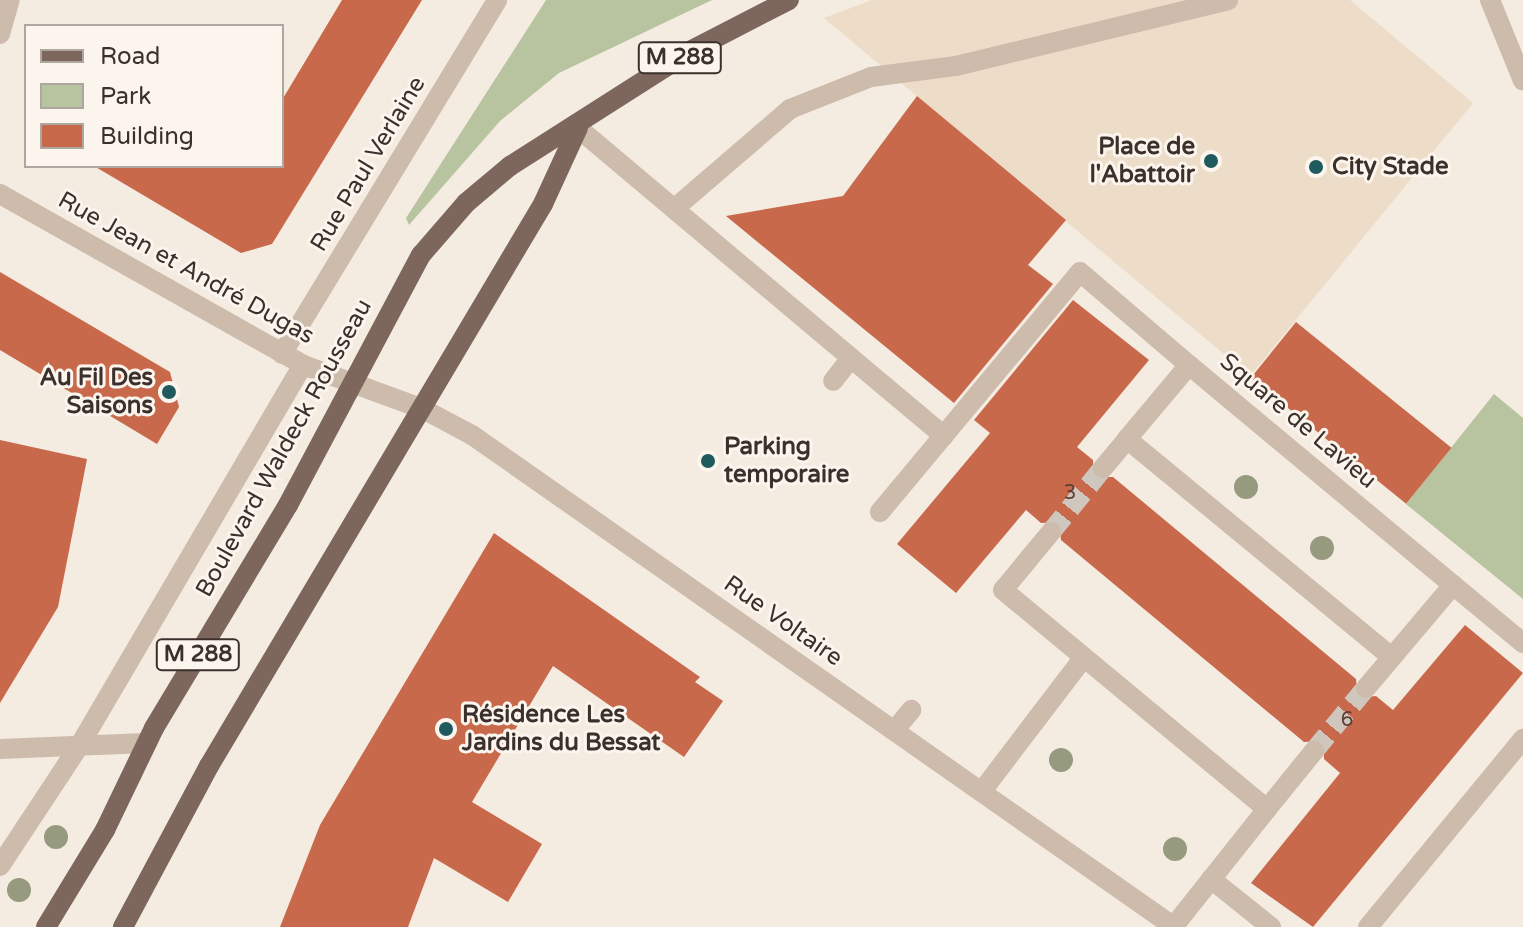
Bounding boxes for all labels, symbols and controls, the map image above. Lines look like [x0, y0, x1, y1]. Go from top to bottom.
legend [24, 24, 284, 168]
road number: M 288 [636, 40, 724, 76]
text: Road [100, 42, 160, 71]
street label: Rue Paul Verlaine [304, 71, 432, 257]
text: Park [100, 82, 151, 111]
text: Building [100, 122, 194, 151]
place label: Place de l'Abattoir [1090, 133, 1195, 189]
marker: Place de l'Abattoir [1202, 152, 1220, 170]
place label: City Stade [1332, 153, 1448, 181]
marker: City Stade [1307, 158, 1325, 176]
street label: Rue Jean et André Dugas [53, 185, 319, 351]
street label: Boulevard Waldeck Rousseau [190, 294, 378, 602]
street label: Square de Lavieu [1214, 347, 1382, 495]
place label: Au Fil Des Saisons [39, 364, 153, 420]
marker: Au Fil Des Saisons [160, 383, 178, 401]
place label: Parking temporaire [724, 433, 849, 489]
marker: Parking temporaire [699, 452, 717, 470]
house number: 3 [1064, 481, 1076, 505]
street label: Rue Voltaire [718, 569, 848, 673]
road number: M 288 [154, 637, 242, 673]
place label: Résidence Les Jardins du Bessat [462, 701, 661, 757]
house number: 6 [1341, 708, 1353, 732]
marker: Résidence Les Jardins du Bessat [437, 720, 455, 738]

